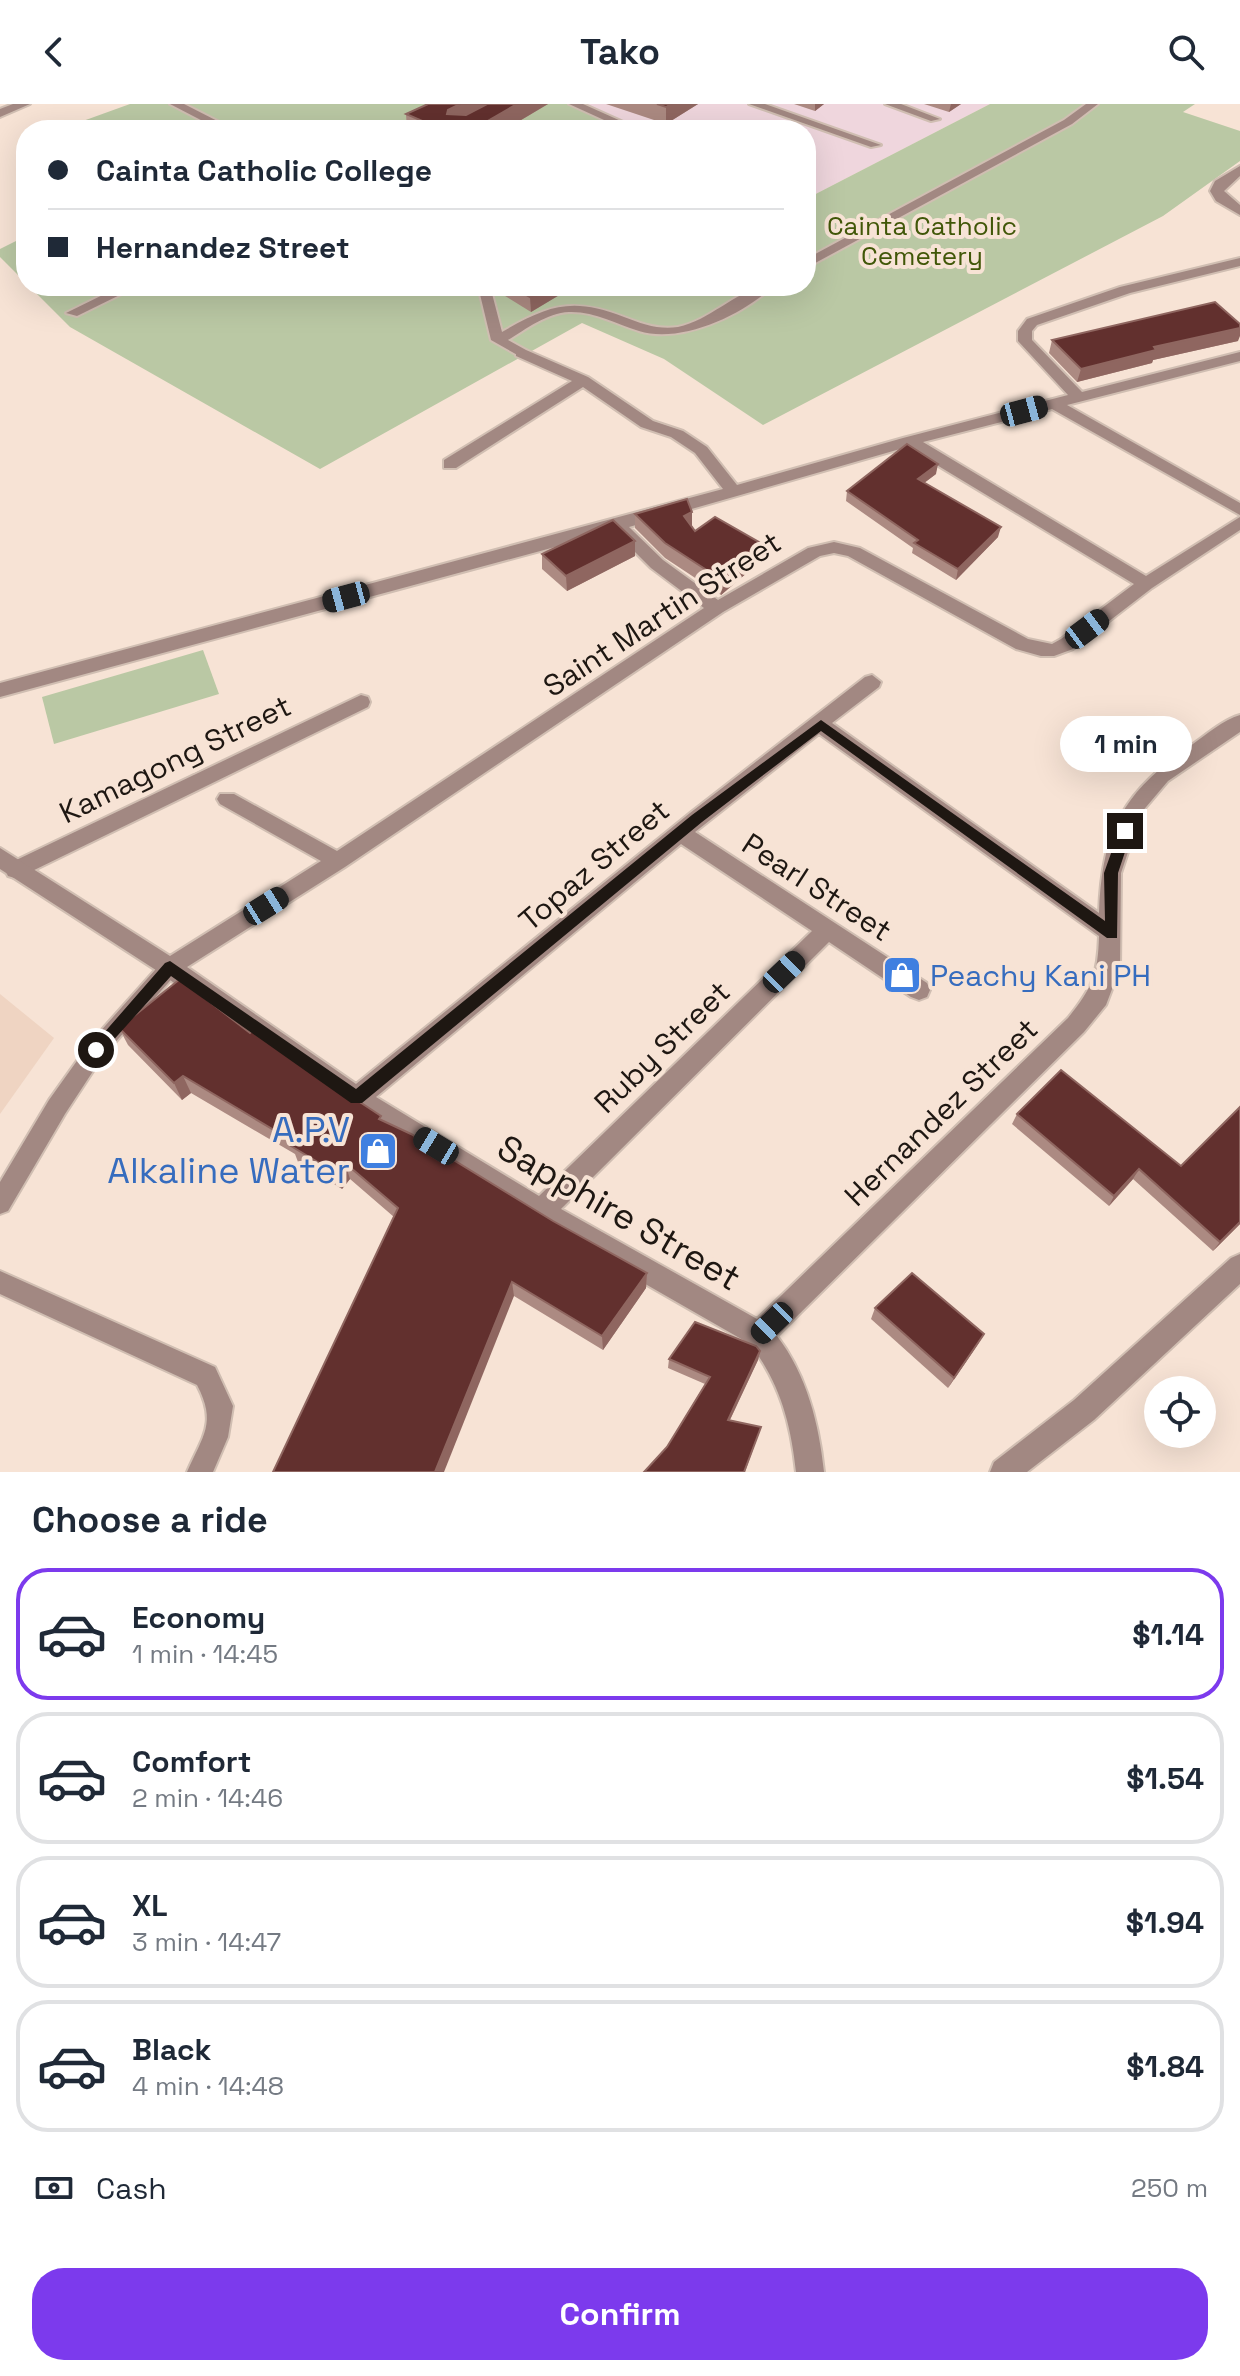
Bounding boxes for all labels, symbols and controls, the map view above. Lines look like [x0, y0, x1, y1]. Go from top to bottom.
text: Tako [580, 29, 660, 75]
icon: back [32, 30, 76, 74]
icon: search [1164, 30, 1208, 74]
text: Cainta Catholic College [96, 151, 432, 190]
park label: Cainta Catholic Cemetery [827, 209, 1017, 273]
text: Hernandez Street [96, 228, 350, 267]
car [998, 393, 1050, 429]
street label: Saint Martin Street [536, 523, 788, 705]
car [320, 579, 372, 615]
car [1061, 605, 1113, 653]
street label: Kamagong Street [53, 686, 297, 832]
callout: 1 min [1059, 715, 1191, 771]
text: 1 min [1094, 727, 1158, 761]
street label: Topaz Street [511, 791, 677, 939]
route end [1107, 813, 1143, 849]
street label: Pearl Street [735, 824, 899, 950]
car [239, 883, 293, 929]
car [758, 947, 810, 997]
shop icon: Peachy Kani PH [881, 954, 923, 996]
place label: Peachy Kani PH [930, 956, 1151, 995]
street label: Ruby Street [586, 972, 738, 1122]
street label: Hernandez Street [836, 1010, 1046, 1214]
route start [78, 1032, 114, 1068]
place label: A.P.V Alkaline Water [107, 1107, 350, 1194]
car [409, 1123, 463, 1169]
street label: Sapphire Street [489, 1125, 749, 1301]
shop icon: A.P.V Alkaline Water [357, 1130, 399, 1172]
car [746, 1298, 798, 1348]
map controls [1144, 1376, 1216, 1448]
button: locate [1144, 1376, 1216, 1448]
text: Choose a ride [32, 1497, 268, 1543]
icon: car [36, 1598, 108, 1670]
text: Economy [132, 1598, 265, 1637]
text: $1.14 [1132, 1615, 1204, 1654]
text: 1 min · 14:45 [132, 1637, 278, 1671]
icon: car [36, 1742, 108, 1814]
text: Comfort [132, 1742, 251, 1781]
text: $1.54 [1126, 1759, 1204, 1798]
text: 2 min · 14:46 [132, 1781, 283, 1815]
icon: car [36, 1886, 108, 1958]
text: XL [132, 1886, 168, 1925]
text: $1.94 [1126, 1903, 1204, 1942]
text: 3 min · 14:47 [132, 1925, 281, 1959]
icon: car [36, 2030, 108, 2102]
text: Black [132, 2030, 211, 2069]
text: $1.84 [1126, 2047, 1204, 2086]
text: 4 min · 14:48 [132, 2069, 284, 2103]
icon: cash [32, 2166, 76, 2210]
text: Cash [96, 2169, 167, 2208]
text: 250 m [1131, 2171, 1208, 2205]
button: Confirm [32, 2268, 1208, 2360]

